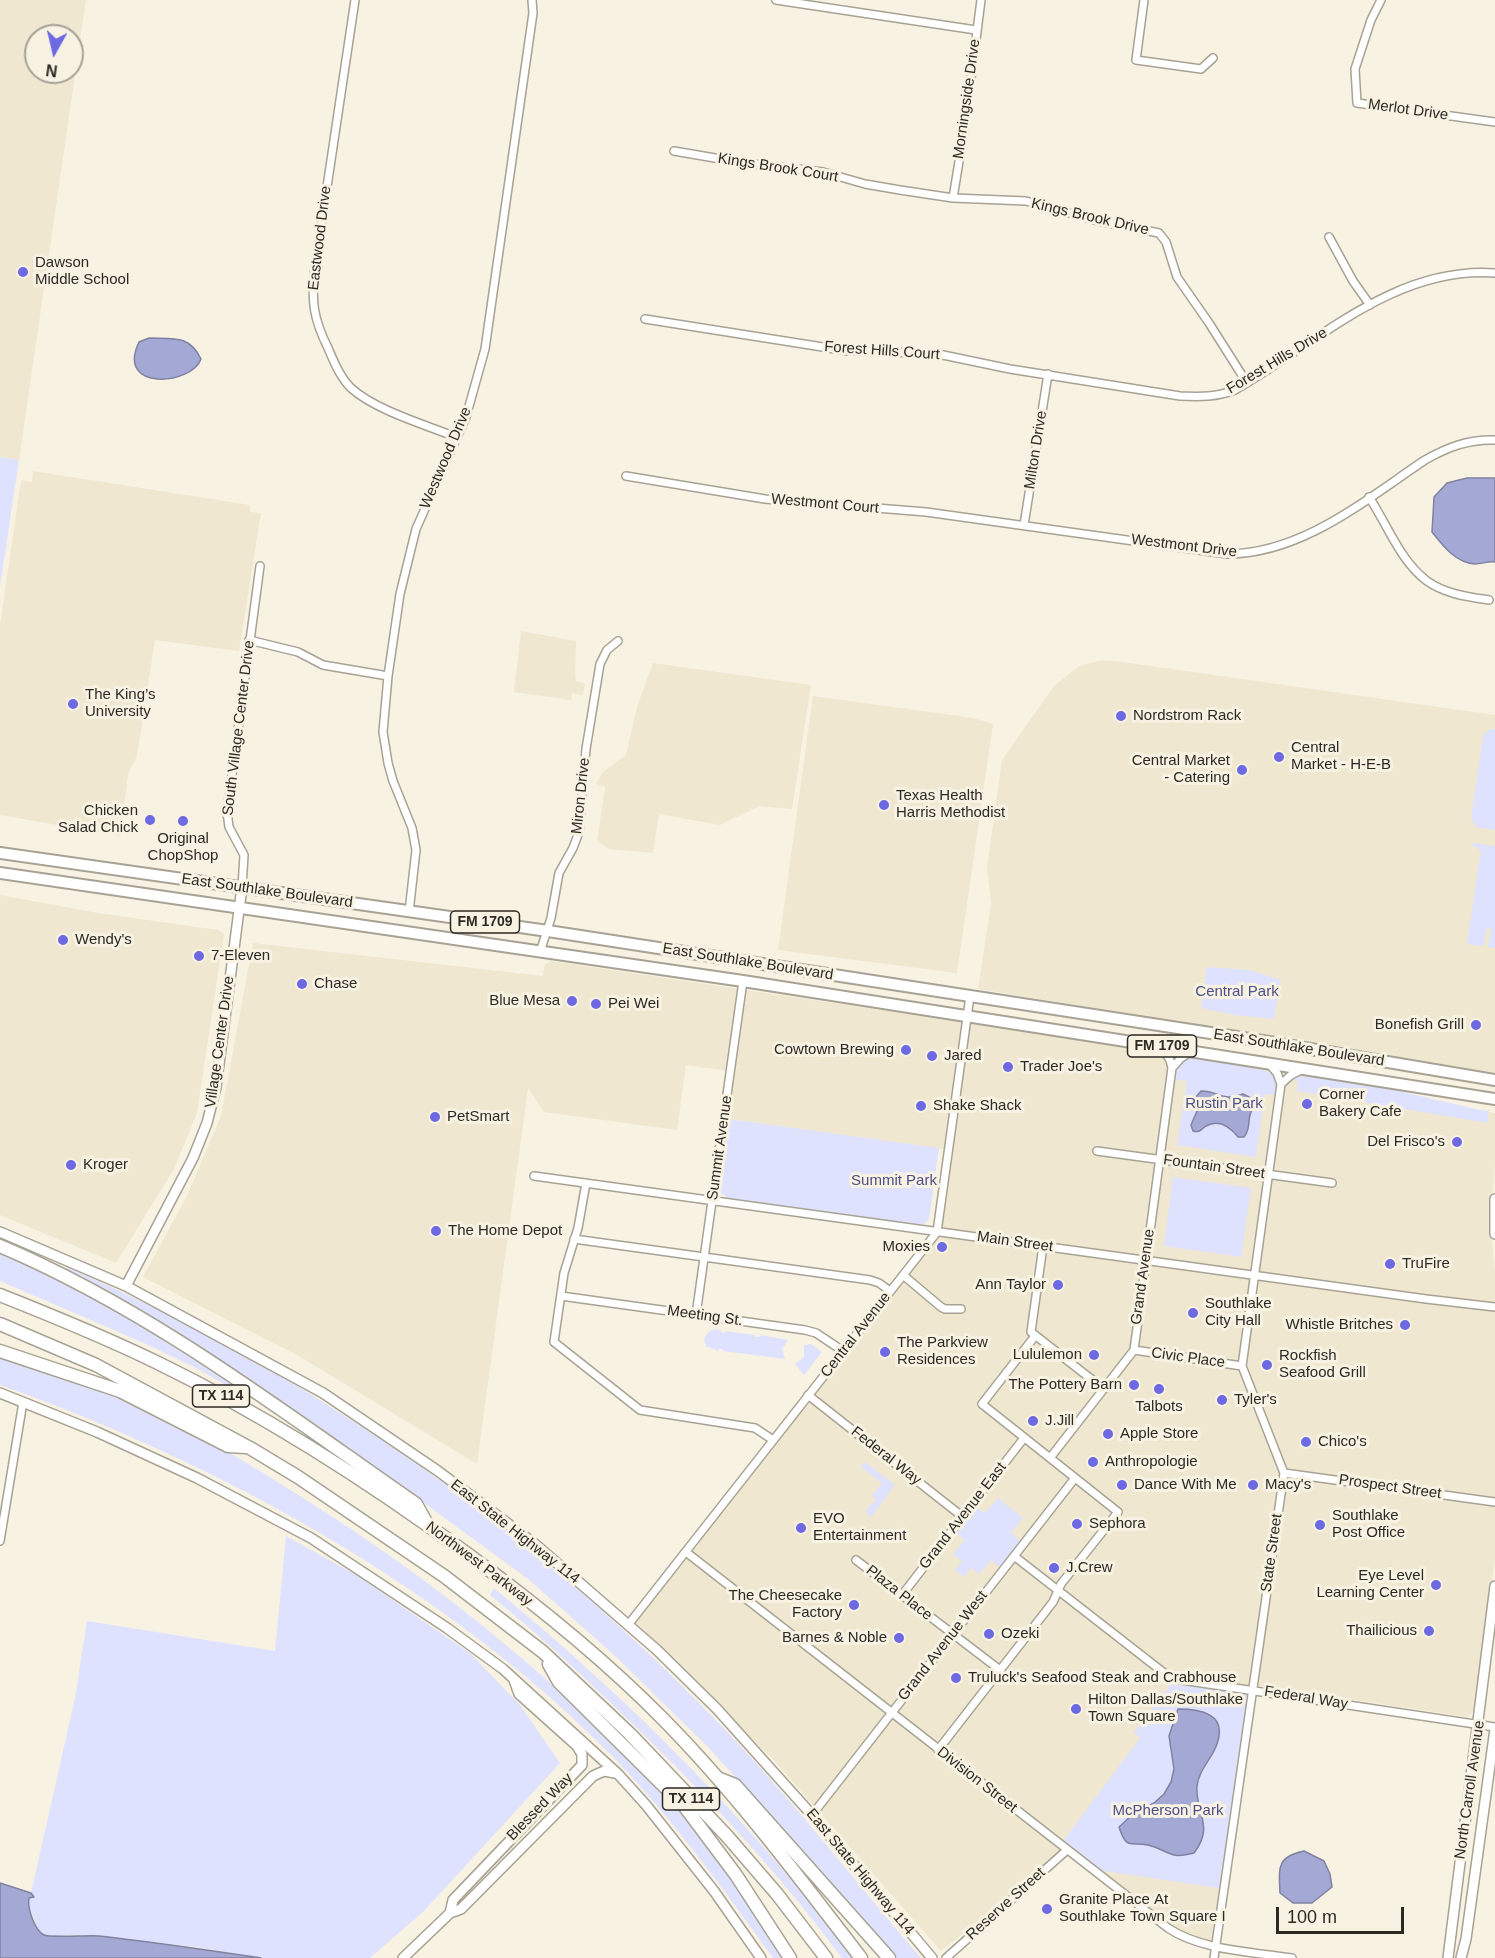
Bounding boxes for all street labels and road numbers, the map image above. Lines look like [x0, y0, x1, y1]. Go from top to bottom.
street label: Morningside Drive [950, 38, 984, 160]
street label: Merlot Drive [1367, 95, 1449, 125]
street label: Kings Brook Court [716, 150, 840, 186]
street label: Eastwood Drive [305, 185, 335, 291]
street label: Kings Brook Drive [1029, 195, 1151, 239]
street label: Forest Hills Drive [1223, 324, 1331, 398]
street label: Forest Hills Court [824, 338, 940, 364]
street label: Westwood Drive [416, 404, 476, 512]
street label: Milton Drive [1021, 409, 1051, 491]
street label: Westmont Court [770, 490, 880, 518]
street label: Westmont Drive [1130, 531, 1238, 561]
street label: South Village Center Drive [219, 639, 259, 817]
street label: Miron Drive [568, 757, 594, 835]
street label: East Southlake Boulevard [180, 870, 354, 912]
road number: FM 1709 [450, 911, 520, 933]
street label: East Southlake Boulevard [661, 940, 835, 984]
street label: Village Center Drive [202, 975, 238, 1109]
street label: East Southlake Boulevard [1212, 1026, 1386, 1070]
road number: FM 1709 [1128, 1035, 1196, 1057]
street label: Summit Avenue [704, 1094, 736, 1202]
street label: Fountain Street [1162, 1151, 1266, 1183]
street label: Main Street [976, 1228, 1054, 1256]
street label: Grand Avenue [1127, 1228, 1159, 1326]
street label: Central Avenue [817, 1289, 895, 1381]
street label: Meeting St. [666, 1302, 744, 1330]
street label: Civic Place [1150, 1344, 1226, 1372]
road number: TX 114 [192, 1385, 250, 1407]
street label: Federal Way [847, 1423, 925, 1489]
street label: Grand Avenue East [916, 1459, 1010, 1573]
street label: Prospect Street [1338, 1471, 1442, 1503]
street label: East State Highway 114 [447, 1476, 583, 1588]
street label: State Street [1258, 1513, 1286, 1593]
street label: Northwest Parkway [422, 1518, 536, 1610]
street label: Plaza Place [862, 1562, 936, 1624]
street label: Grand Avenue West [894, 1587, 992, 1705]
street label: Federal Way [1263, 1683, 1349, 1713]
street label: North Carroll Avenue [1451, 1720, 1489, 1860]
street label: Division Street [933, 1743, 1021, 1817]
street label: Blessed Way [503, 1769, 577, 1845]
road number: TX 114 [662, 1788, 720, 1810]
street label: East State Highway 114 [802, 1805, 918, 1939]
street label: Reserve Street [963, 1864, 1049, 1944]

